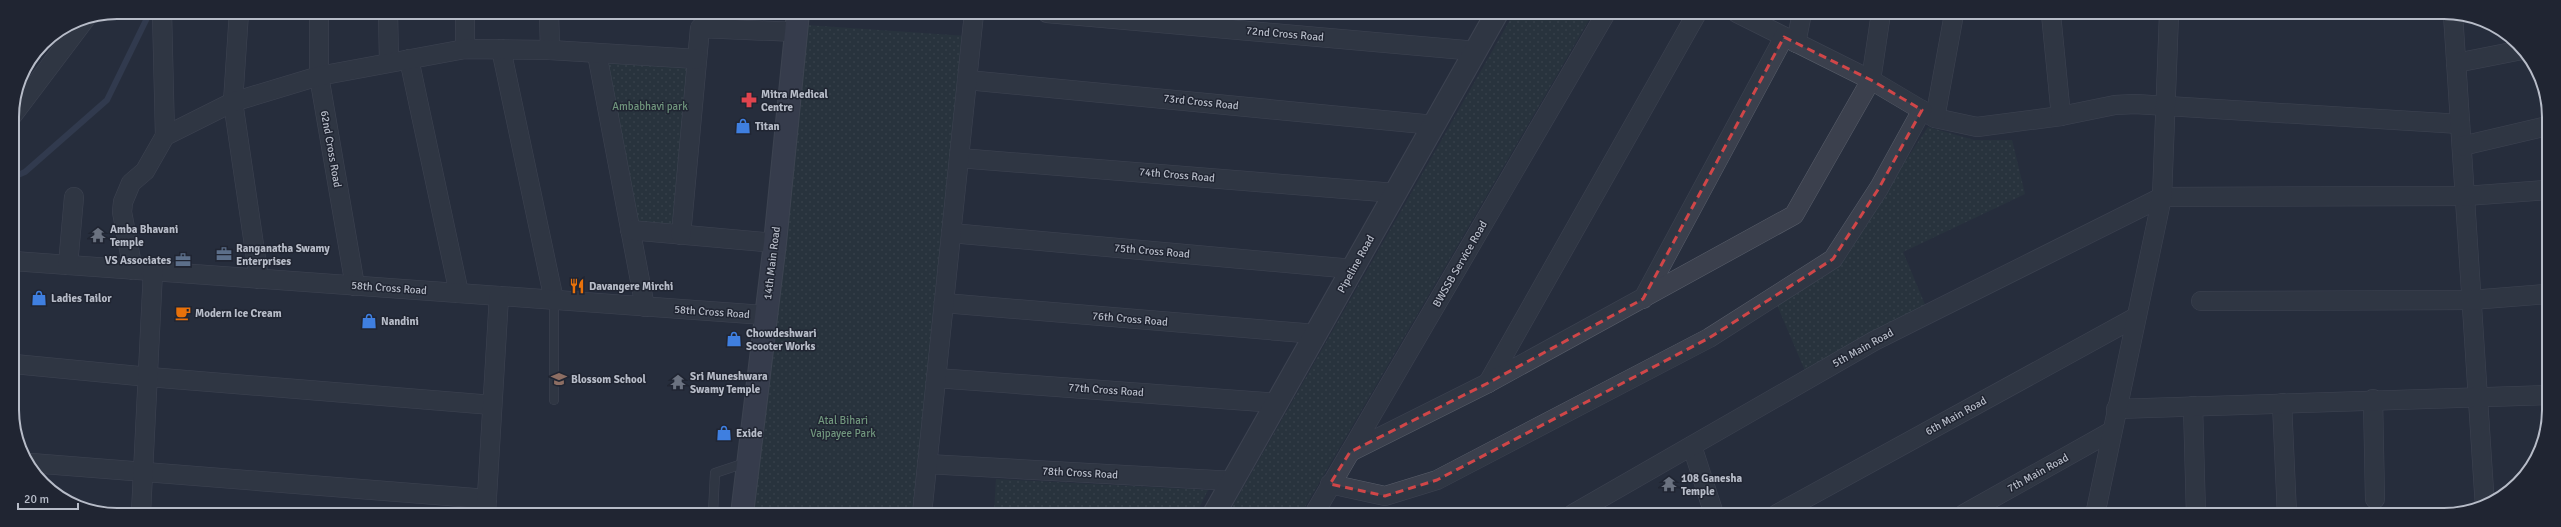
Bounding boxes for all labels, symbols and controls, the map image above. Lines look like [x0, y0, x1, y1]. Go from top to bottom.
street label: 72nd Cross Road [1246, 24, 1325, 44]
place label: Mitra Medical Centre [761, 88, 829, 114]
pharmacy icon: Mitra Medical Centre [740, 91, 758, 109]
street label: 73rd Cross Road [1163, 92, 1240, 112]
park label: Ambabhavi park [612, 100, 688, 113]
street label: 62nd Cross Road [318, 109, 344, 189]
shop icon: Titan [734, 117, 752, 135]
place label: Titan [755, 120, 780, 133]
street label: 74th Cross Road [1139, 165, 1216, 185]
street label: BWSSB Service Road [1430, 218, 1490, 309]
place label: Amba Bhavani Temple [110, 223, 178, 249]
temple icon: Amba Bhavani Temple [89, 226, 107, 244]
street label: 14th Main Road [761, 226, 783, 300]
street label: Pipeline Road [1335, 233, 1377, 295]
street label: 75th Cross Road [1114, 241, 1191, 261]
place label: Ranganatha Swamy Enterprises [236, 242, 330, 268]
office icon: Ranganatha Swamy Enterprises [215, 245, 233, 263]
office icon: VS Associates [174, 251, 192, 269]
place label: VS Associates [105, 254, 171, 267]
restaurant icon: Davangere Mirchi [568, 277, 586, 295]
street label: 58th Cross Road [351, 279, 428, 297]
place label: Davangere Mirchi [589, 280, 673, 293]
shop icon: Ladies Tailor [30, 289, 48, 307]
place label: Ladies Tailor [51, 292, 112, 305]
street label: 58th Cross Road [674, 303, 751, 321]
cafe icon: Modern Ice Cream [174, 304, 192, 322]
place label: Modern Ice Cream [195, 307, 282, 320]
street label: 76th Cross Road [1092, 309, 1169, 329]
shop icon: Nandini [360, 312, 378, 330]
place label: Nandini [381, 315, 419, 328]
street label: 5th Main Road [1830, 326, 1896, 370]
place label: Chowdeshwari Scooter Works [746, 327, 817, 353]
shop icon: Chowdeshwari Scooter Works [725, 330, 743, 348]
school or university icon: Blossom School [550, 370, 568, 388]
place label: Sri Muneshwara Swamy Temple [690, 370, 768, 396]
place label: Blossom School [571, 373, 646, 386]
temple icon: Sri Muneshwara Swamy Temple [669, 373, 687, 391]
street label: 77th Cross Road [1068, 381, 1145, 399]
street label: 6th Main Road [1923, 394, 1989, 438]
park label: Atal Bihari Vajpayee Park [810, 414, 876, 440]
shop icon: Exide [715, 424, 733, 442]
place label: Exide [736, 427, 763, 440]
street label: 7th Main Road [2005, 451, 2071, 495]
street label: 78th Cross Road [1042, 465, 1118, 481]
place label: 108 Ganesha Temple [1681, 472, 1742, 498]
temple icon: 108 Ganesha Temple [1660, 475, 1678, 493]
scale bar [18, 485, 78, 511]
text: 20 m [24, 492, 49, 507]

